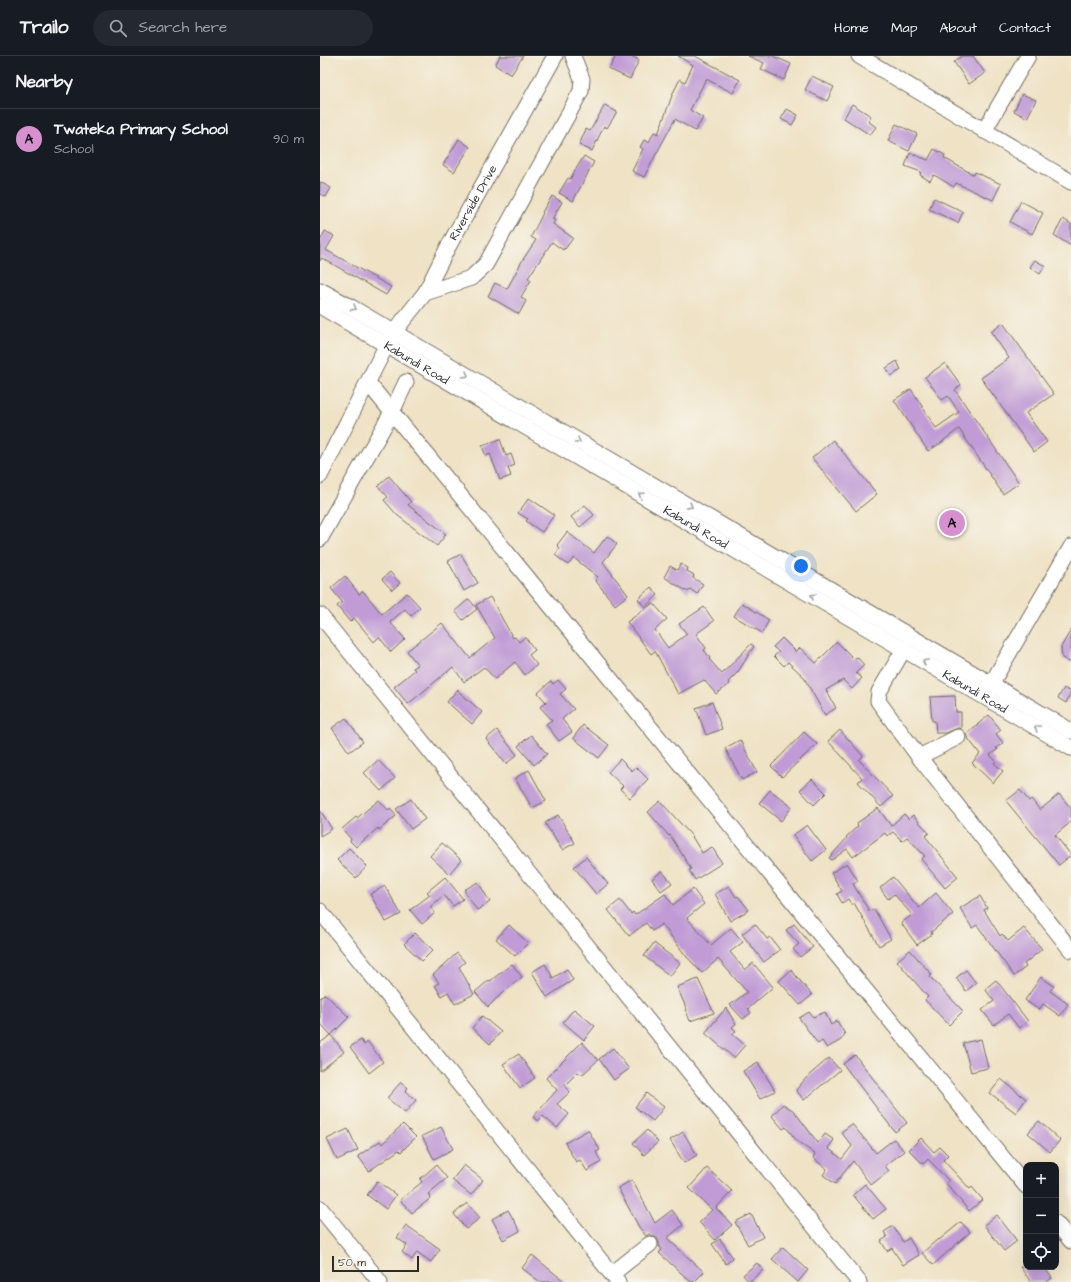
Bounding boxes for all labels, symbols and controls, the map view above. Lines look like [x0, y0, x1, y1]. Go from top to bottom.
search box [93, 10, 373, 46]
text: Trailo [20, 14, 69, 41]
icon: search [107, 17, 129, 39]
text: Search here [139, 17, 227, 38]
text: Home [834, 18, 869, 38]
text: Map [891, 18, 917, 38]
text: About [939, 18, 977, 38]
text: Contact [999, 18, 1051, 38]
text: Nearby [16, 70, 73, 94]
text: Twateka Primary School [54, 119, 228, 140]
text: A [25, 130, 33, 148]
text: 90 m [273, 130, 304, 148]
text: School [54, 140, 94, 158]
street label: Riverside Drive [445, 162, 501, 244]
one-way arrow [350, 304, 357, 311]
street label: Kabundi Road [381, 338, 452, 389]
one-way arrow [462, 370, 469, 377]
one-way arrow [574, 436, 581, 443]
one-way arrow [638, 493, 645, 500]
street label: Kabundi Road [660, 502, 731, 553]
one-way arrow [686, 502, 693, 509]
pin: A [939, 508, 965, 538]
your location [791, 556, 811, 576]
one-way arrow [810, 594, 817, 601]
one-way arrow [922, 660, 929, 667]
street label: Kabundi Road [939, 666, 1010, 718]
one-way arrow [1034, 725, 1041, 733]
map controls [1023, 1162, 1059, 1270]
button: + [1023, 1162, 1059, 1198]
button: − [1023, 1198, 1059, 1234]
button: locate [1023, 1234, 1059, 1270]
scale bar [332, 1254, 419, 1273]
text: 50 m [338, 1255, 366, 1270]

